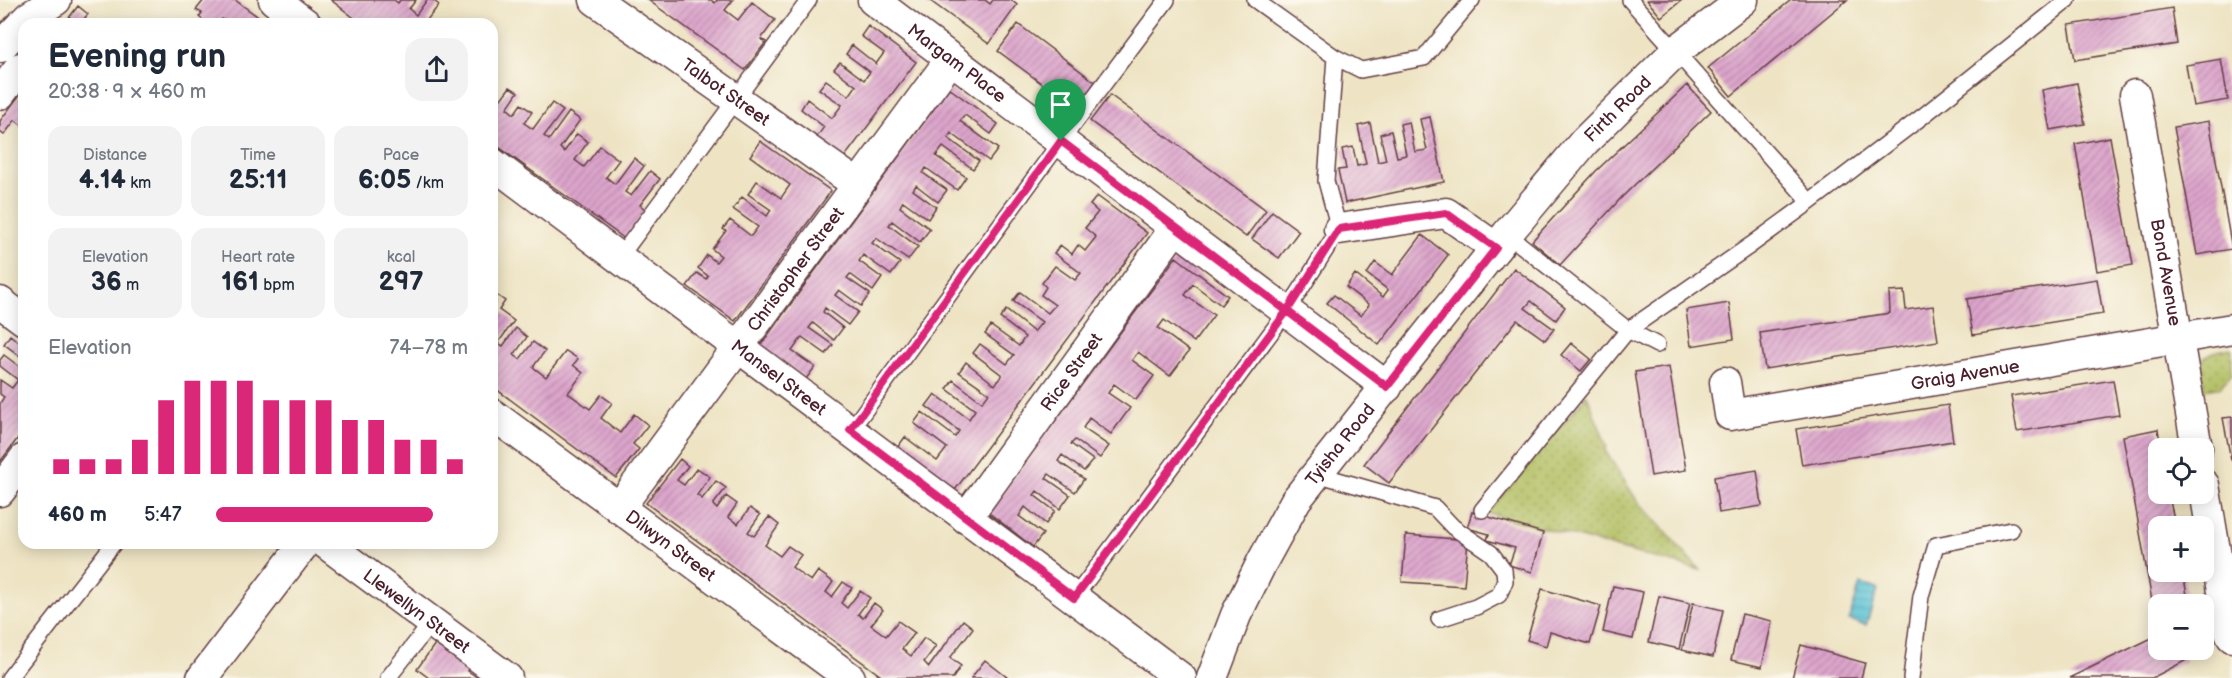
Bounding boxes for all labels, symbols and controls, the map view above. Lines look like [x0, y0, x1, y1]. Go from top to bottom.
street label: Margam Place [903, 20, 1010, 108]
text: Evening run [48, 37, 226, 77]
button: share [405, 38, 468, 101]
street label: Talbot Street [677, 54, 774, 131]
street label: Firth Road [1580, 71, 1656, 147]
pin [1035, 79, 1086, 141]
text: 20:38 · 9 × 460 m [48, 80, 206, 104]
icon: arrive [1044, 88, 1077, 121]
text: Distance [83, 146, 147, 165]
text: Time [240, 146, 276, 165]
text: Pace [383, 146, 419, 165]
text: 4.14 [79, 165, 126, 196]
text: 25:11 [229, 165, 287, 196]
text: 6:05 [358, 165, 411, 196]
text: km [126, 174, 151, 193]
text: /km [411, 174, 444, 193]
street label: Christopher Street [743, 203, 849, 336]
street label: Bond Avenue [2146, 217, 2185, 328]
text: Elevation [82, 248, 148, 267]
text: Heart rate [221, 248, 295, 267]
text: kcal [387, 248, 415, 267]
text: 36 [91, 267, 122, 298]
text: 161 [221, 267, 259, 298]
text: 297 [378, 267, 424, 298]
text: m [122, 276, 139, 295]
text: bpm [259, 276, 295, 295]
street label: Rice Street [1037, 329, 1107, 415]
street label: Mansel Street [727, 335, 831, 420]
text: Elevation [48, 336, 131, 360]
text: 74–78 m [389, 336, 468, 360]
street label: Graig Avenue [1909, 356, 2021, 395]
street label: Tyisha Road [1301, 399, 1379, 490]
map controls [2148, 438, 2214, 660]
button: locate [2148, 438, 2214, 504]
text: 460 m [48, 503, 107, 527]
text: 5:47 [144, 503, 182, 527]
street label: Dilwyn Street [621, 506, 720, 586]
button: + [2148, 516, 2214, 582]
street label: Llewellyn Street [359, 565, 474, 658]
button: − [2148, 594, 2214, 660]

